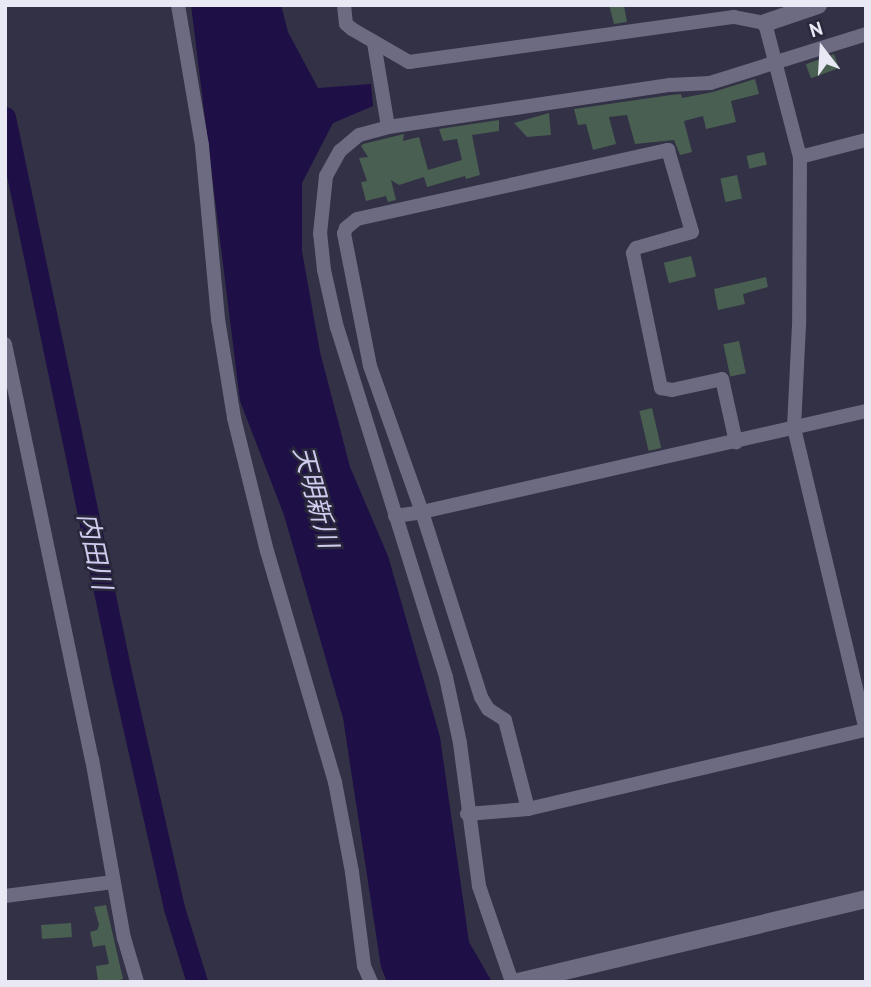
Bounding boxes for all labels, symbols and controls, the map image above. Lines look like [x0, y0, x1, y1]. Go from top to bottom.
north arrow [787, 14, 857, 84]
text: N [806, 16, 825, 42]
water label: 天明新川 [287, 443, 345, 551]
water label: 内田川 [72, 510, 118, 592]

